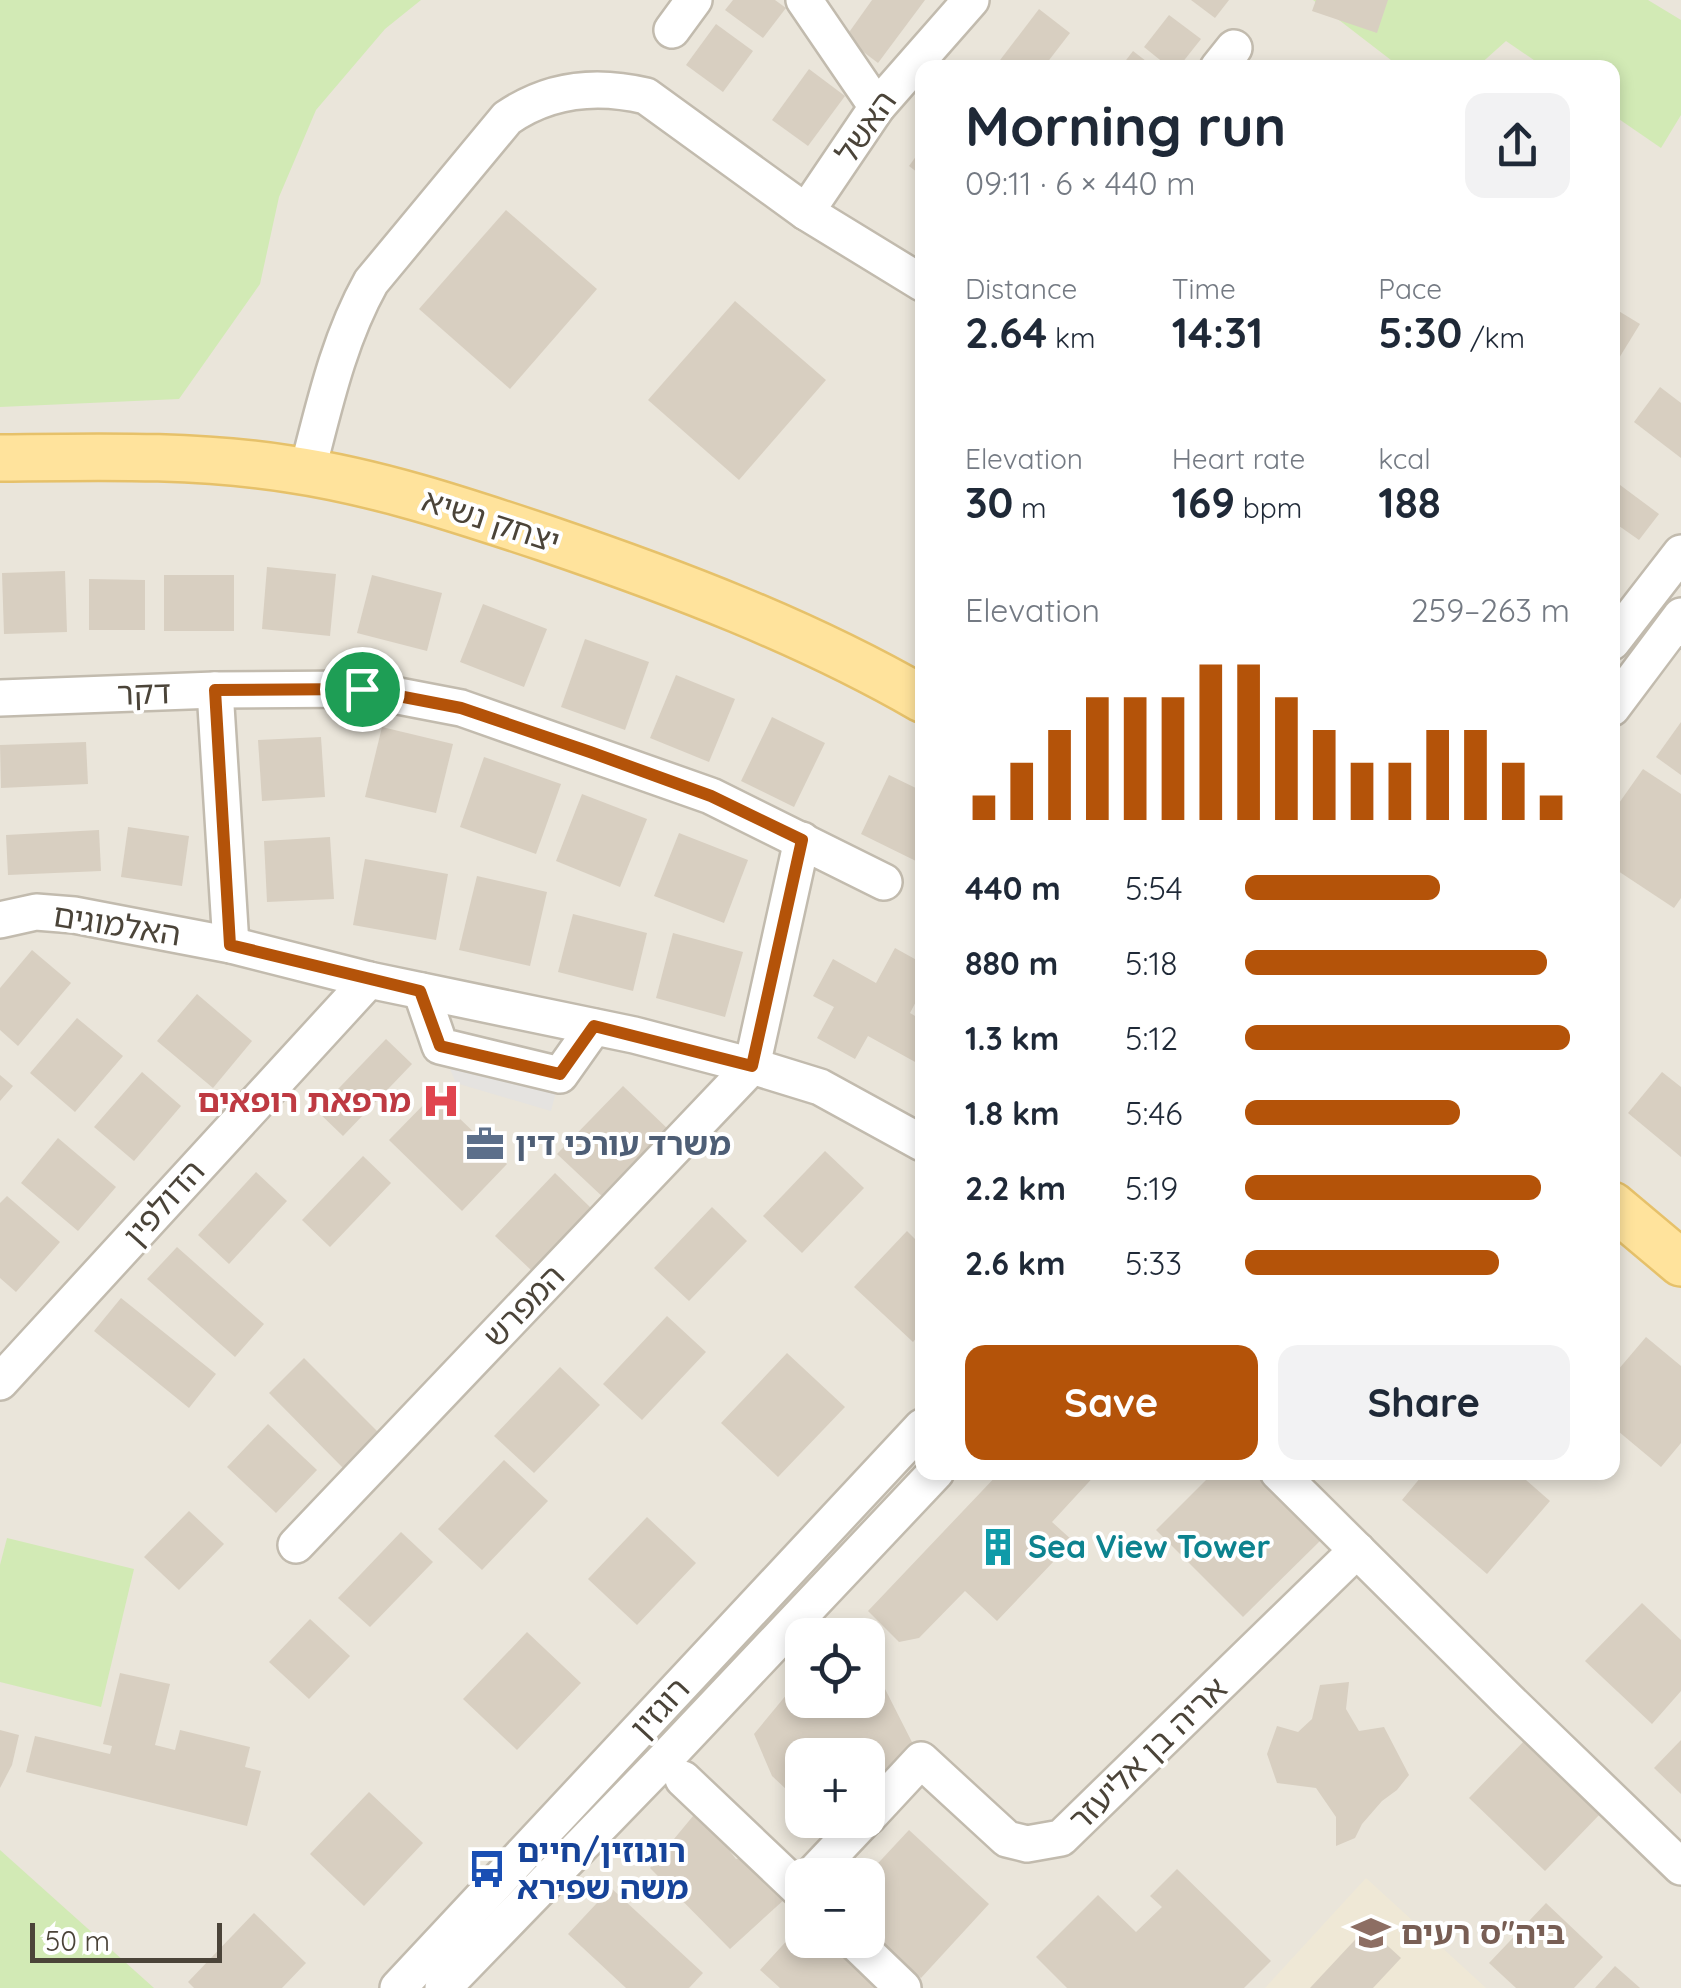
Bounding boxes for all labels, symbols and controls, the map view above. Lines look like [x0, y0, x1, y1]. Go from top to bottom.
street label: האשל [826, 82, 904, 171]
text: Morning run [965, 91, 1286, 160]
button: share [1465, 93, 1570, 198]
text: 09:11 · 6 × 440 m [965, 163, 1195, 203]
text: Distance [965, 271, 1077, 306]
text: Time [1172, 271, 1236, 306]
text: Pace [1378, 271, 1442, 306]
text: 2.64 [965, 306, 1047, 359]
text: 14:31 [1172, 306, 1263, 359]
text: 5:30 [1378, 306, 1462, 359]
text: km [1047, 320, 1095, 355]
text: /km [1462, 320, 1525, 355]
text: Elevation [965, 441, 1083, 476]
text: Heart rate [1172, 441, 1305, 476]
text: kcal [1378, 441, 1431, 476]
text: 30 [965, 476, 1013, 529]
text: 169 [1172, 476, 1235, 529]
text: 188 [1378, 476, 1441, 529]
street label: יצחק נשיא [417, 479, 565, 561]
text: m [1013, 490, 1047, 525]
text: bpm [1235, 490, 1302, 525]
text: Elevation [965, 590, 1100, 630]
text: 259–263 m [1411, 590, 1570, 630]
pin [320, 647, 405, 732]
icon: arrive [335, 662, 390, 717]
street label: דקר [116, 671, 172, 713]
text: 440 m [965, 868, 1061, 908]
text: 5:54 [1125, 868, 1183, 908]
street label: האלמוגים [50, 894, 184, 954]
text: 880 m [965, 943, 1058, 983]
text: 5:18 [1125, 943, 1178, 983]
text: 1.3 km [965, 1018, 1059, 1058]
text: 5:12 [1125, 1018, 1178, 1058]
place label: מרפאת רופאים [197, 1080, 411, 1120]
hospital icon: מרפאת רופאים [420, 1080, 462, 1122]
text: 1.8 km [965, 1093, 1060, 1133]
text: 5:46 [1125, 1093, 1183, 1133]
office icon: משרד עורכי דין [464, 1123, 506, 1165]
place label: משרד עורכי דין [515, 1123, 731, 1163]
street label: הדולפין [114, 1151, 212, 1254]
text: 2.2 km [965, 1168, 1066, 1208]
text: 5:19 [1125, 1168, 1178, 1208]
text: 2.6 km [965, 1243, 1066, 1283]
text: 5:33 [1125, 1243, 1182, 1283]
street label: המפרש [474, 1256, 572, 1355]
button: Save [965, 1345, 1258, 1460]
button: Share [1278, 1345, 1570, 1460]
building icon: Sea View Tower [977, 1526, 1019, 1568]
place label: Sea View Tower [1028, 1526, 1270, 1566]
map controls [785, 1618, 885, 1958]
button: locate [785, 1618, 885, 1718]
street label: רוגזין [621, 1668, 697, 1746]
street label: אריה בן אליעזר [1060, 1668, 1235, 1839]
button: + [785, 1738, 885, 1838]
place label: רוגוזין/חיים משה שפירא [517, 1830, 688, 1907]
bus stop icon: רוגוזין/חיים משה שפירא [466, 1848, 508, 1890]
button: − [785, 1858, 885, 1958]
school or university icon: ביה"ס רעים [1350, 1912, 1392, 1954]
place label: ביה"ס רעים [1401, 1912, 1565, 1952]
scale bar [30, 1918, 222, 1962]
text: 50 m [45, 1923, 110, 1958]

